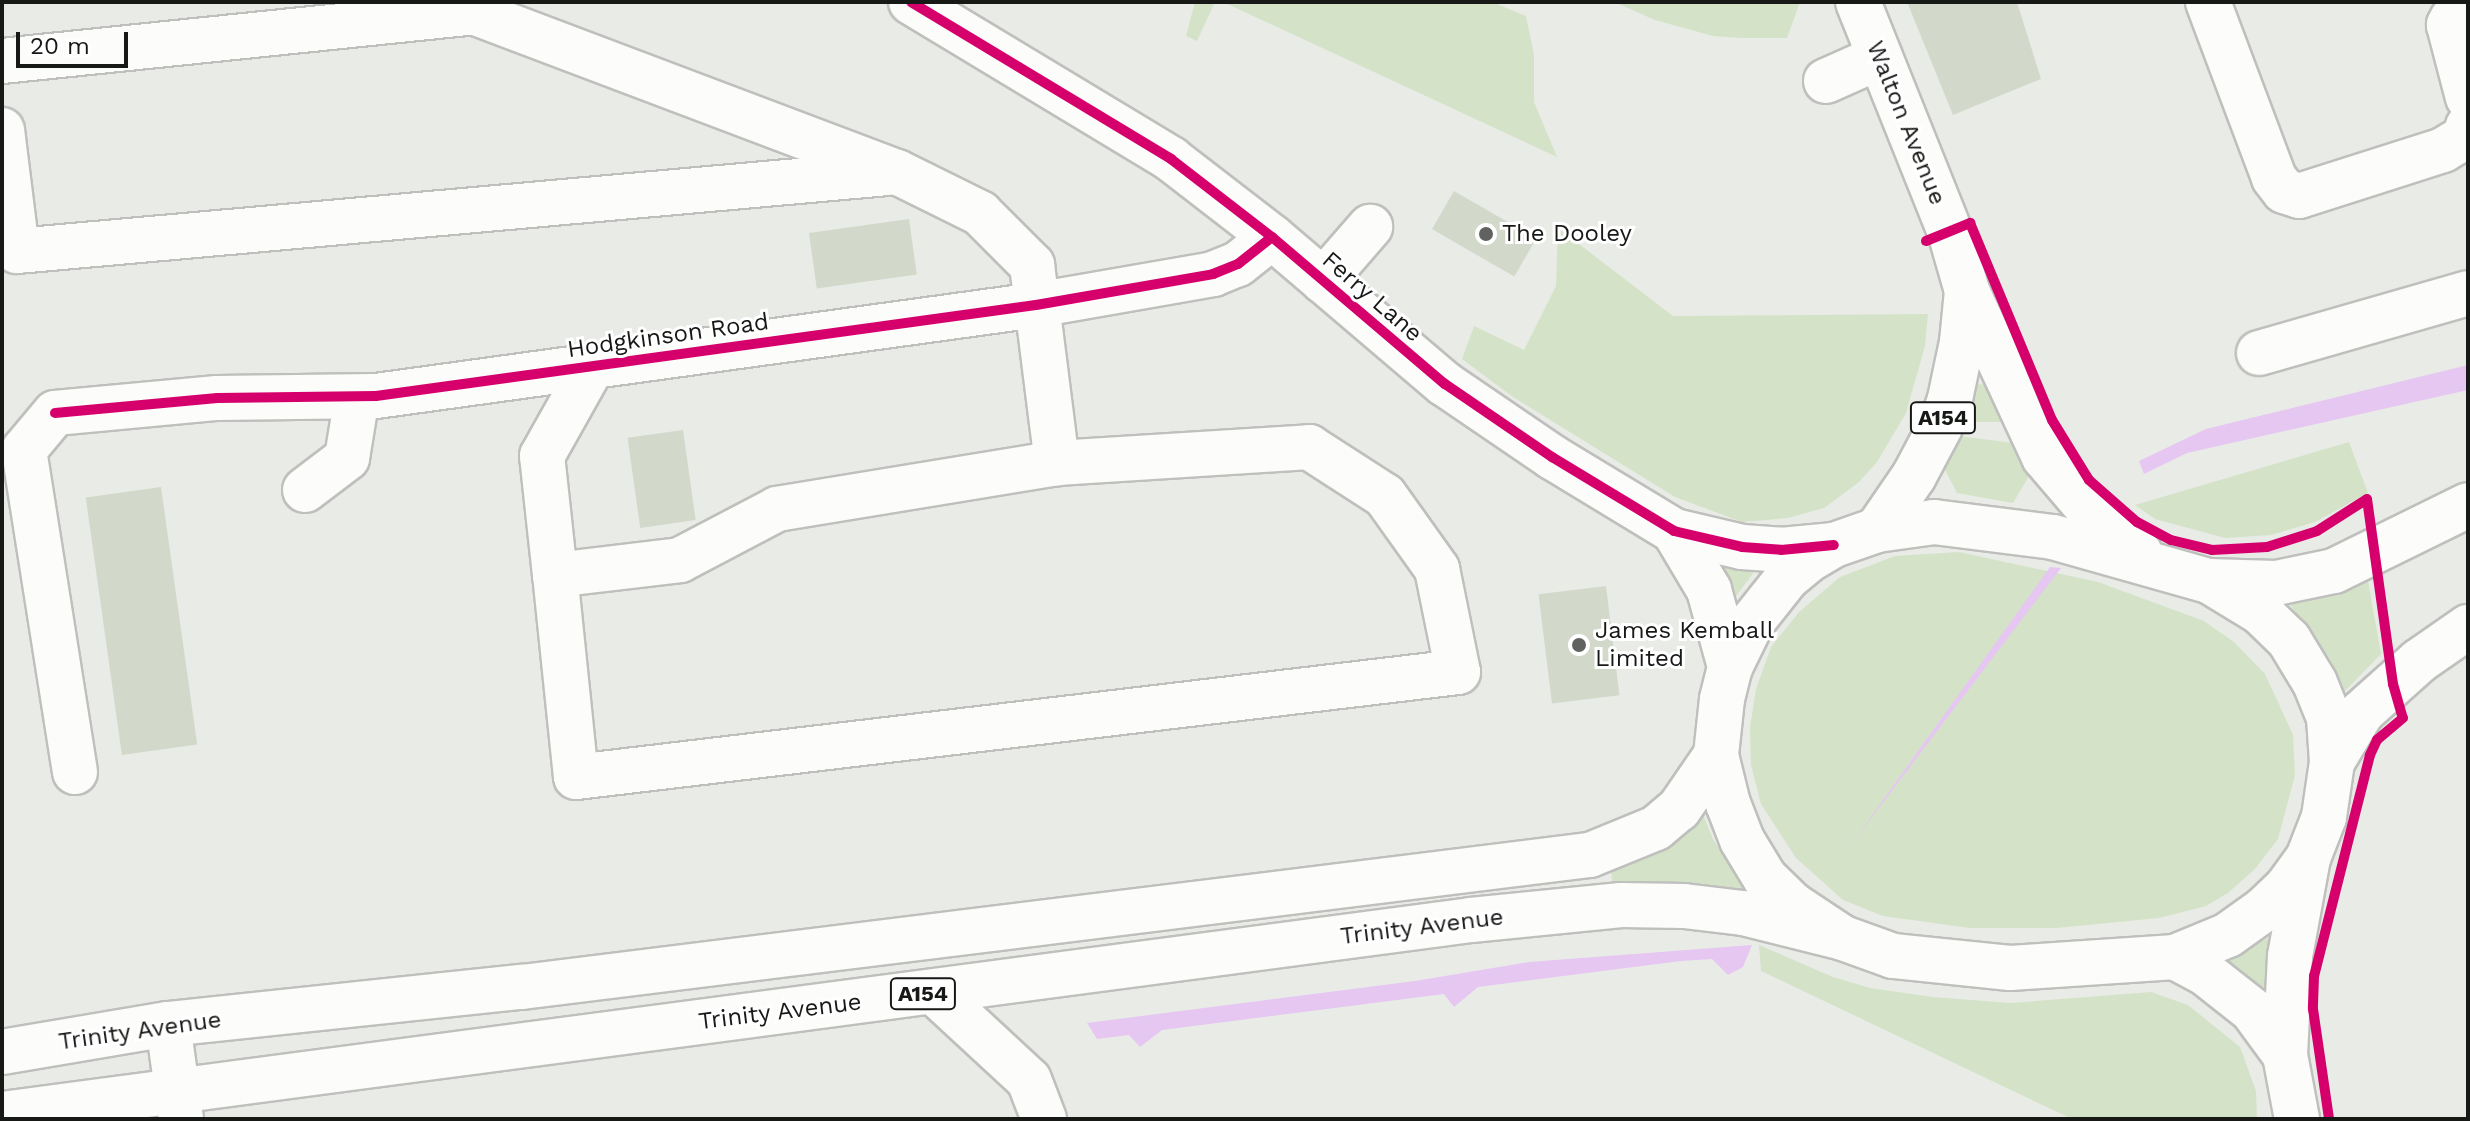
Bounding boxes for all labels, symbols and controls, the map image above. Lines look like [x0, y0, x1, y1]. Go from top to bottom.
scale bar [20, 16, 132, 66]
text: 20 m [30, 32, 90, 60]
street label: Walton Avenue [1860, 37, 1952, 209]
place label: The Dooley [1502, 220, 1632, 248]
marker: The Dooley [1477, 225, 1495, 243]
street label: Ferry Lane [1316, 245, 1428, 349]
street label: Hodgkinson Road [565, 308, 771, 364]
road number: A154 [1909, 400, 1977, 436]
place label: James Kemball Limited [1595, 617, 1774, 673]
marker: James Kemball Limited [1570, 636, 1588, 654]
street label: Trinity Avenue [1338, 903, 1506, 951]
road number: A154 [889, 976, 957, 1012]
street label: Trinity Avenue [696, 988, 864, 1036]
street label: Trinity Avenue [56, 1005, 224, 1057]

